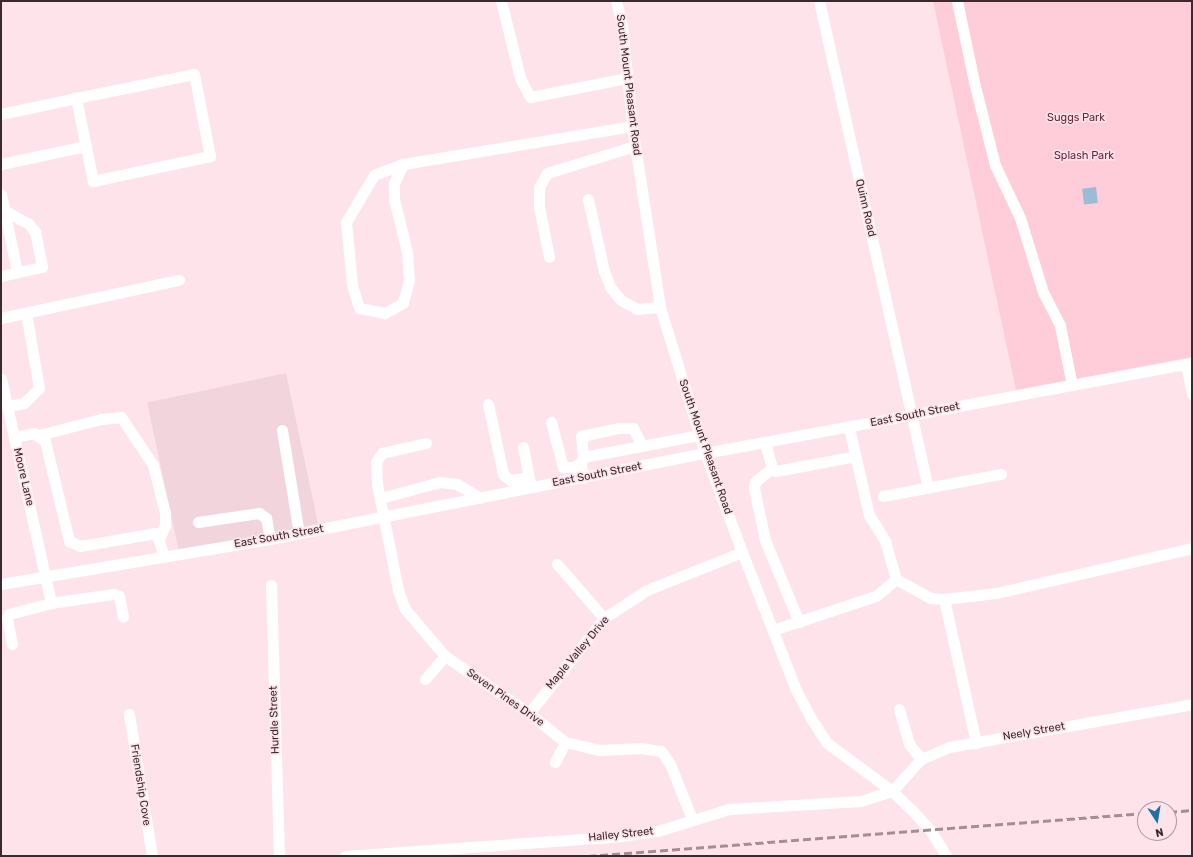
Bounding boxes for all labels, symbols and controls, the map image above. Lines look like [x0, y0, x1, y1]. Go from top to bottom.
street label: South Mount Pleasant Road [613, 14, 643, 156]
park label: Suggs Park [1047, 111, 1105, 125]
park label: Splash Park [1054, 149, 1114, 163]
street label: Quinn Road [852, 178, 878, 238]
street label: South Mount Pleasant Road [676, 378, 734, 516]
street label: East South Street [869, 400, 961, 430]
street label: Moore Lane [10, 447, 36, 507]
street label: East South Street [551, 460, 643, 490]
street label: East South Street [233, 523, 325, 551]
street label: Maple Valley Drive [543, 613, 613, 693]
street label: Seven Pines Drive [464, 666, 546, 730]
street label: Hurdle Street [267, 686, 283, 754]
street label: Neely Street [1002, 720, 1066, 744]
street label: Friendship Cove [127, 743, 153, 827]
north arrow [1137, 801, 1177, 841]
street label: Halley Street [588, 825, 654, 845]
text: N [1154, 825, 1165, 839]

